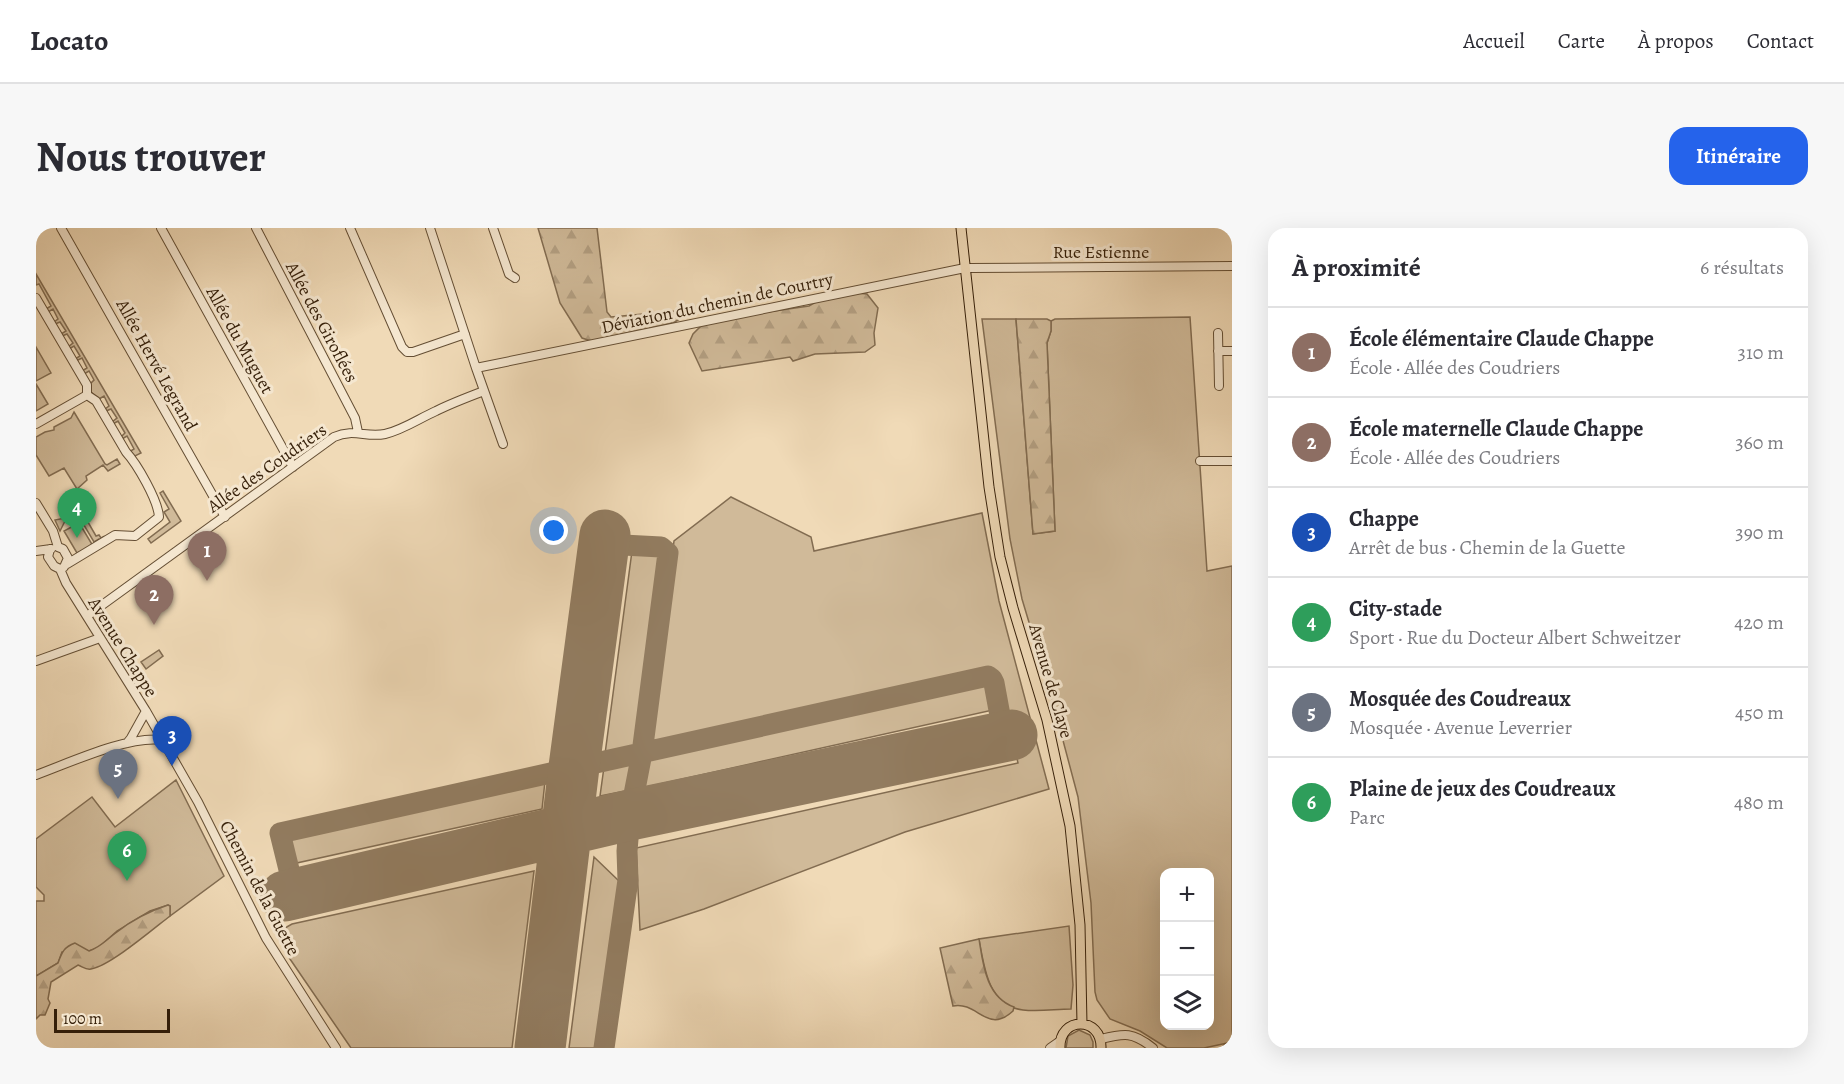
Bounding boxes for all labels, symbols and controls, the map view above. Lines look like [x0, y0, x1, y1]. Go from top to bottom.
text: Locato [30, 22, 108, 60]
text: Accueil [1463, 27, 1525, 55]
text: Carte [1558, 27, 1605, 55]
text: À propos [1638, 27, 1714, 55]
text: Contact [1747, 27, 1814, 55]
button: Itinéraire [1669, 127, 1808, 185]
text: Nous trouver [36, 128, 266, 185]
street label: Rue Estienne [1053, 240, 1149, 264]
text: À proximité [1292, 250, 1421, 285]
text: 6 résultats [1700, 254, 1784, 281]
street label: Allée des Giroflées [280, 257, 364, 386]
street label: Déviation du chemin de Courtry [599, 266, 836, 339]
street label: Allée du Muguet [200, 281, 279, 398]
street label: Allée Hervé Legrand [110, 294, 203, 435]
text: École élémentaire Claude Chappe [1349, 324, 1654, 354]
text: 1 [1308, 339, 1315, 366]
text: 310 m [1738, 339, 1784, 366]
text: École · Allée des Coudriers [1349, 354, 1560, 381]
text: École maternelle Claude Chappe [1349, 414, 1643, 444]
street label: Allée des Coudriers [202, 418, 331, 519]
text: 2 [1307, 429, 1316, 456]
text: 360 m [1735, 429, 1784, 456]
text: École · Allée des Coudriers [1349, 444, 1560, 471]
pin: 4 [58, 488, 96, 538]
text: Chappe [1349, 504, 1419, 534]
your location [539, 516, 568, 545]
text: 3 [1307, 519, 1316, 546]
text: 390 m [1735, 519, 1784, 546]
pin: 1 [188, 532, 226, 581]
text: Arrêt de bus · Chemin de la Guette [1349, 534, 1626, 561]
pin: 2 [134, 576, 174, 625]
street label: Avenue Chappe [82, 592, 163, 701]
text: City-stade [1349, 594, 1442, 624]
text: 4 [1307, 609, 1316, 636]
text: 420 m [1734, 609, 1784, 636]
street label: Avenue de Claye [1023, 620, 1079, 741]
text: Sport · Rue du Docteur Albert Schweitzer [1349, 624, 1681, 651]
text: Mosquée des Coudreaux [1349, 684, 1571, 714]
text: 5 [1307, 699, 1316, 726]
text: 450 m [1735, 699, 1784, 726]
text: Mosquée · Avenue Leverrier [1349, 714, 1572, 741]
pin: 3 [152, 716, 192, 766]
pin: 5 [98, 750, 137, 799]
text: Plaine de jeux des Coudreaux [1349, 774, 1615, 804]
text: 6 [1307, 789, 1316, 816]
text: 480 m [1734, 789, 1784, 816]
text: Parc [1349, 804, 1385, 831]
street label: Chemin de la Guette [214, 816, 306, 960]
pin: 6 [108, 832, 146, 881]
map controls [1160, 868, 1214, 1030]
button: + [1160, 868, 1214, 922]
button: − [1160, 922, 1214, 976]
button: layers [1160, 976, 1214, 1030]
scale bar [54, 1006, 170, 1034]
text: 100 m [63, 1008, 102, 1030]

